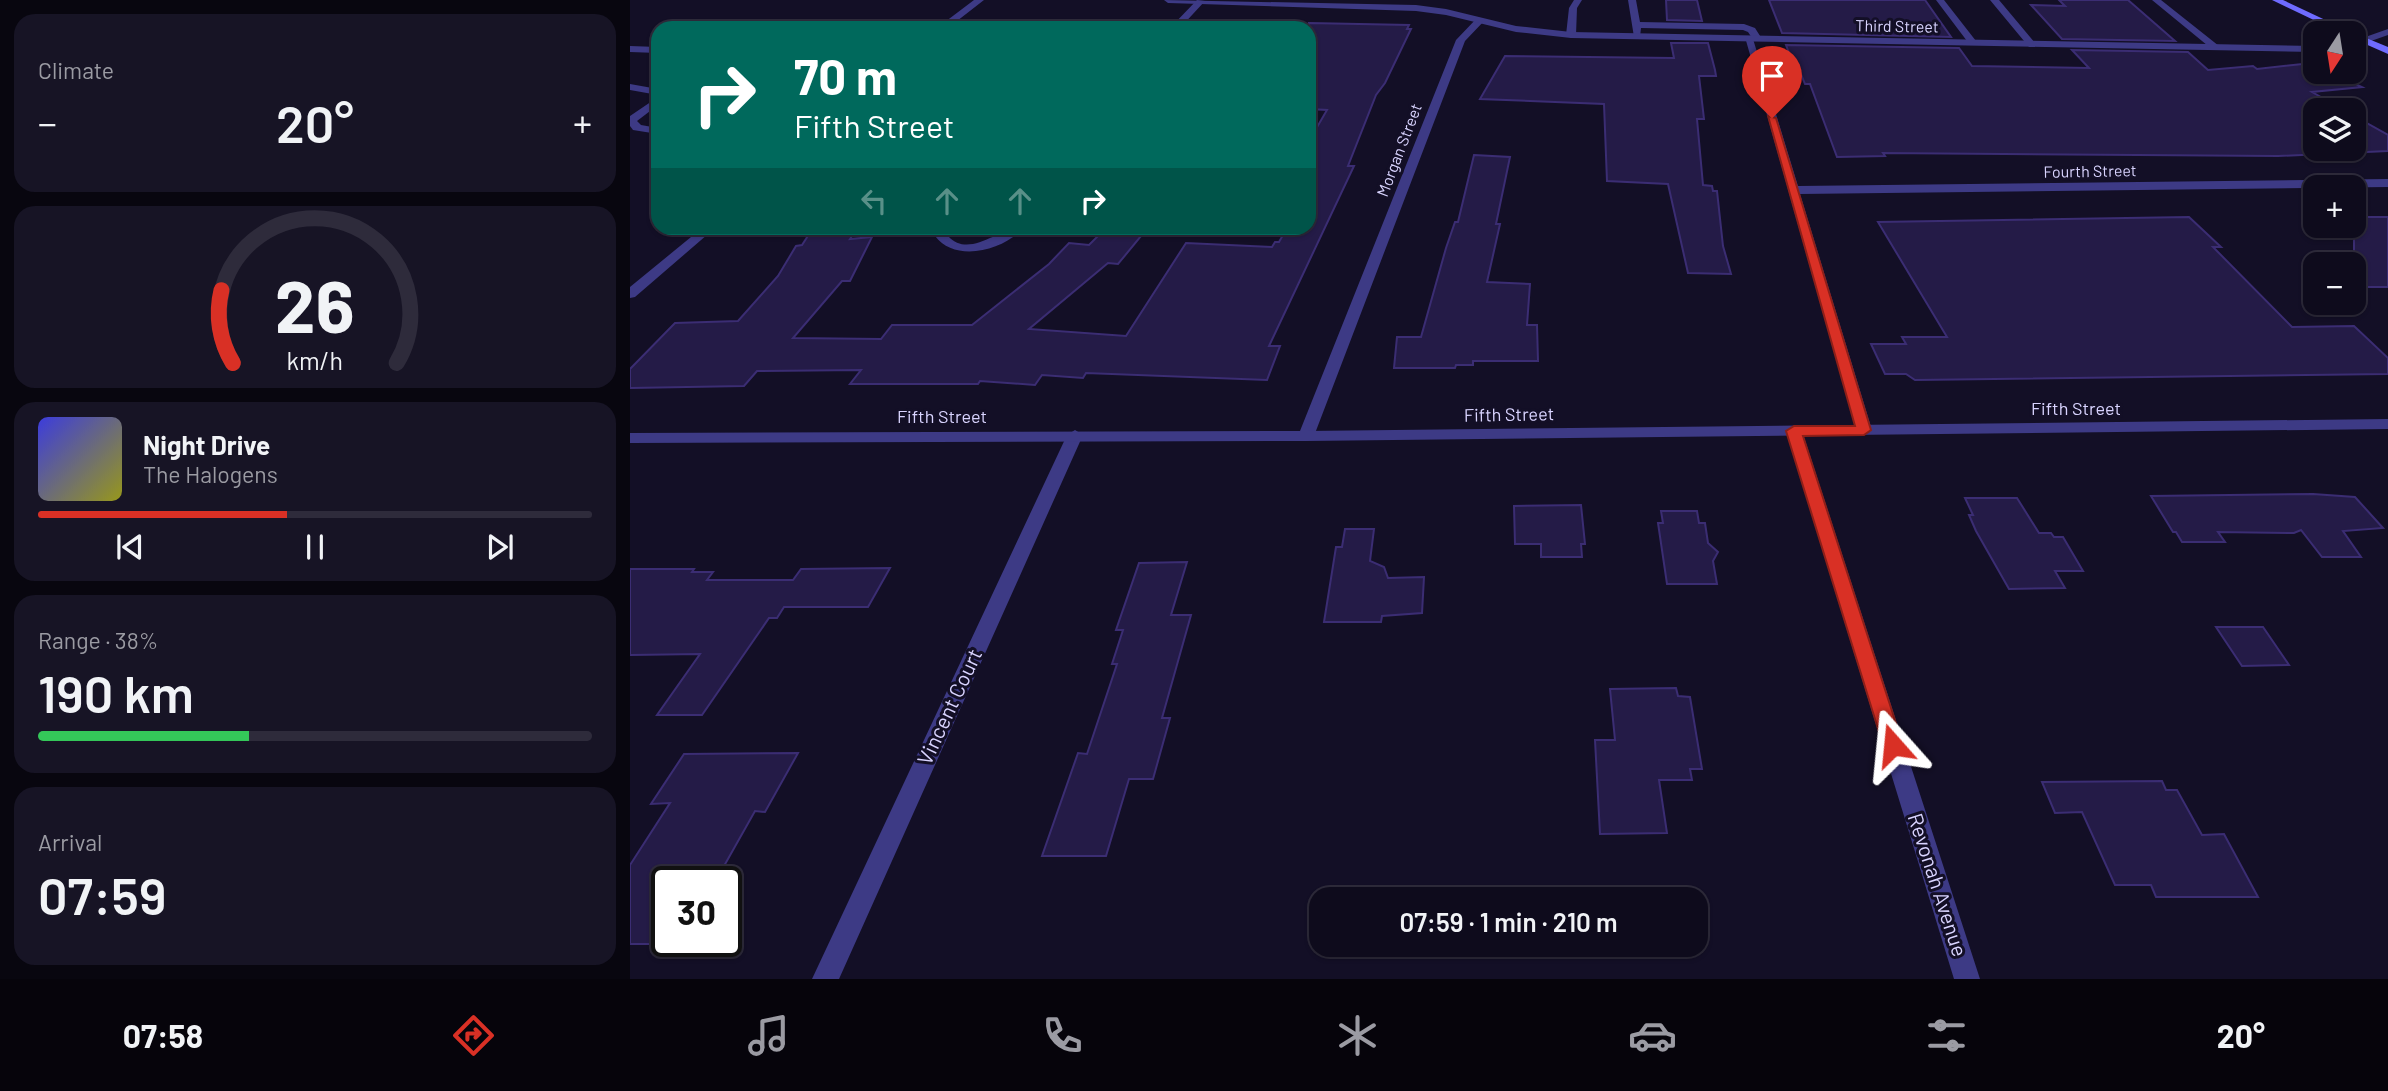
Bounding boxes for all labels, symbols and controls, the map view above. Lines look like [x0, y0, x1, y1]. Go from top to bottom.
street label: Third Street [1855, 15, 1939, 36]
north arrow [2303, 21, 2366, 84]
map controls [2303, 21, 2366, 315]
text: 70 m [794, 46, 897, 105]
pin [1742, 46, 1802, 118]
icon: right [679, 49, 770, 140]
text: Climate [38, 56, 114, 84]
icon: arrive [1753, 57, 1791, 95]
text: 20° [276, 91, 354, 153]
button: layers [2303, 98, 2366, 161]
text: − [38, 99, 57, 145]
text: + [573, 99, 592, 145]
street label: Morgan Street [1372, 101, 1425, 199]
text: Fifth Street [794, 106, 954, 144]
street label: Fourth Street [2043, 160, 2137, 181]
button: + [2303, 175, 2366, 238]
icon: left [855, 182, 893, 220]
icon: ahead [928, 182, 966, 220]
icon: ahead [1001, 182, 1039, 220]
icon: right [1074, 182, 1112, 220]
button: − [2303, 252, 2366, 315]
text: 26 [275, 261, 355, 349]
text: km/h [287, 345, 343, 375]
street label: Fifth Street [2031, 397, 2121, 419]
street label: Fifth Street [1464, 402, 1554, 426]
street label: Fifth Street [897, 405, 987, 427]
text: Night Drive [143, 429, 270, 460]
text: The Halogens [143, 460, 278, 488]
icon: previous [111, 528, 149, 566]
icon: pause [296, 528, 334, 566]
icon: next [481, 528, 519, 566]
text: Range · 38% [38, 626, 158, 654]
street label: Vincent Court [911, 644, 986, 768]
text: 190 km [38, 661, 194, 723]
position arrow [1856, 708, 1930, 782]
street label: Revonah Avenue [1904, 810, 1973, 959]
text: Arrival [38, 828, 102, 856]
text: 07:59 [38, 863, 166, 925]
speed limit sign: 30 [651, 866, 742, 957]
text: 07:59 · 1 min · 210 m [1399, 906, 1618, 937]
icon: directions [449, 1011, 498, 1060]
icon: music [744, 1011, 793, 1060]
icon: phone [1038, 1011, 1087, 1060]
icon: climate [1333, 1011, 1382, 1060]
icon: car [1628, 1011, 1677, 1060]
icon: filters [1922, 1011, 1971, 1060]
text: 07:58 [123, 1016, 203, 1054]
text: 20° [2217, 1016, 2265, 1054]

